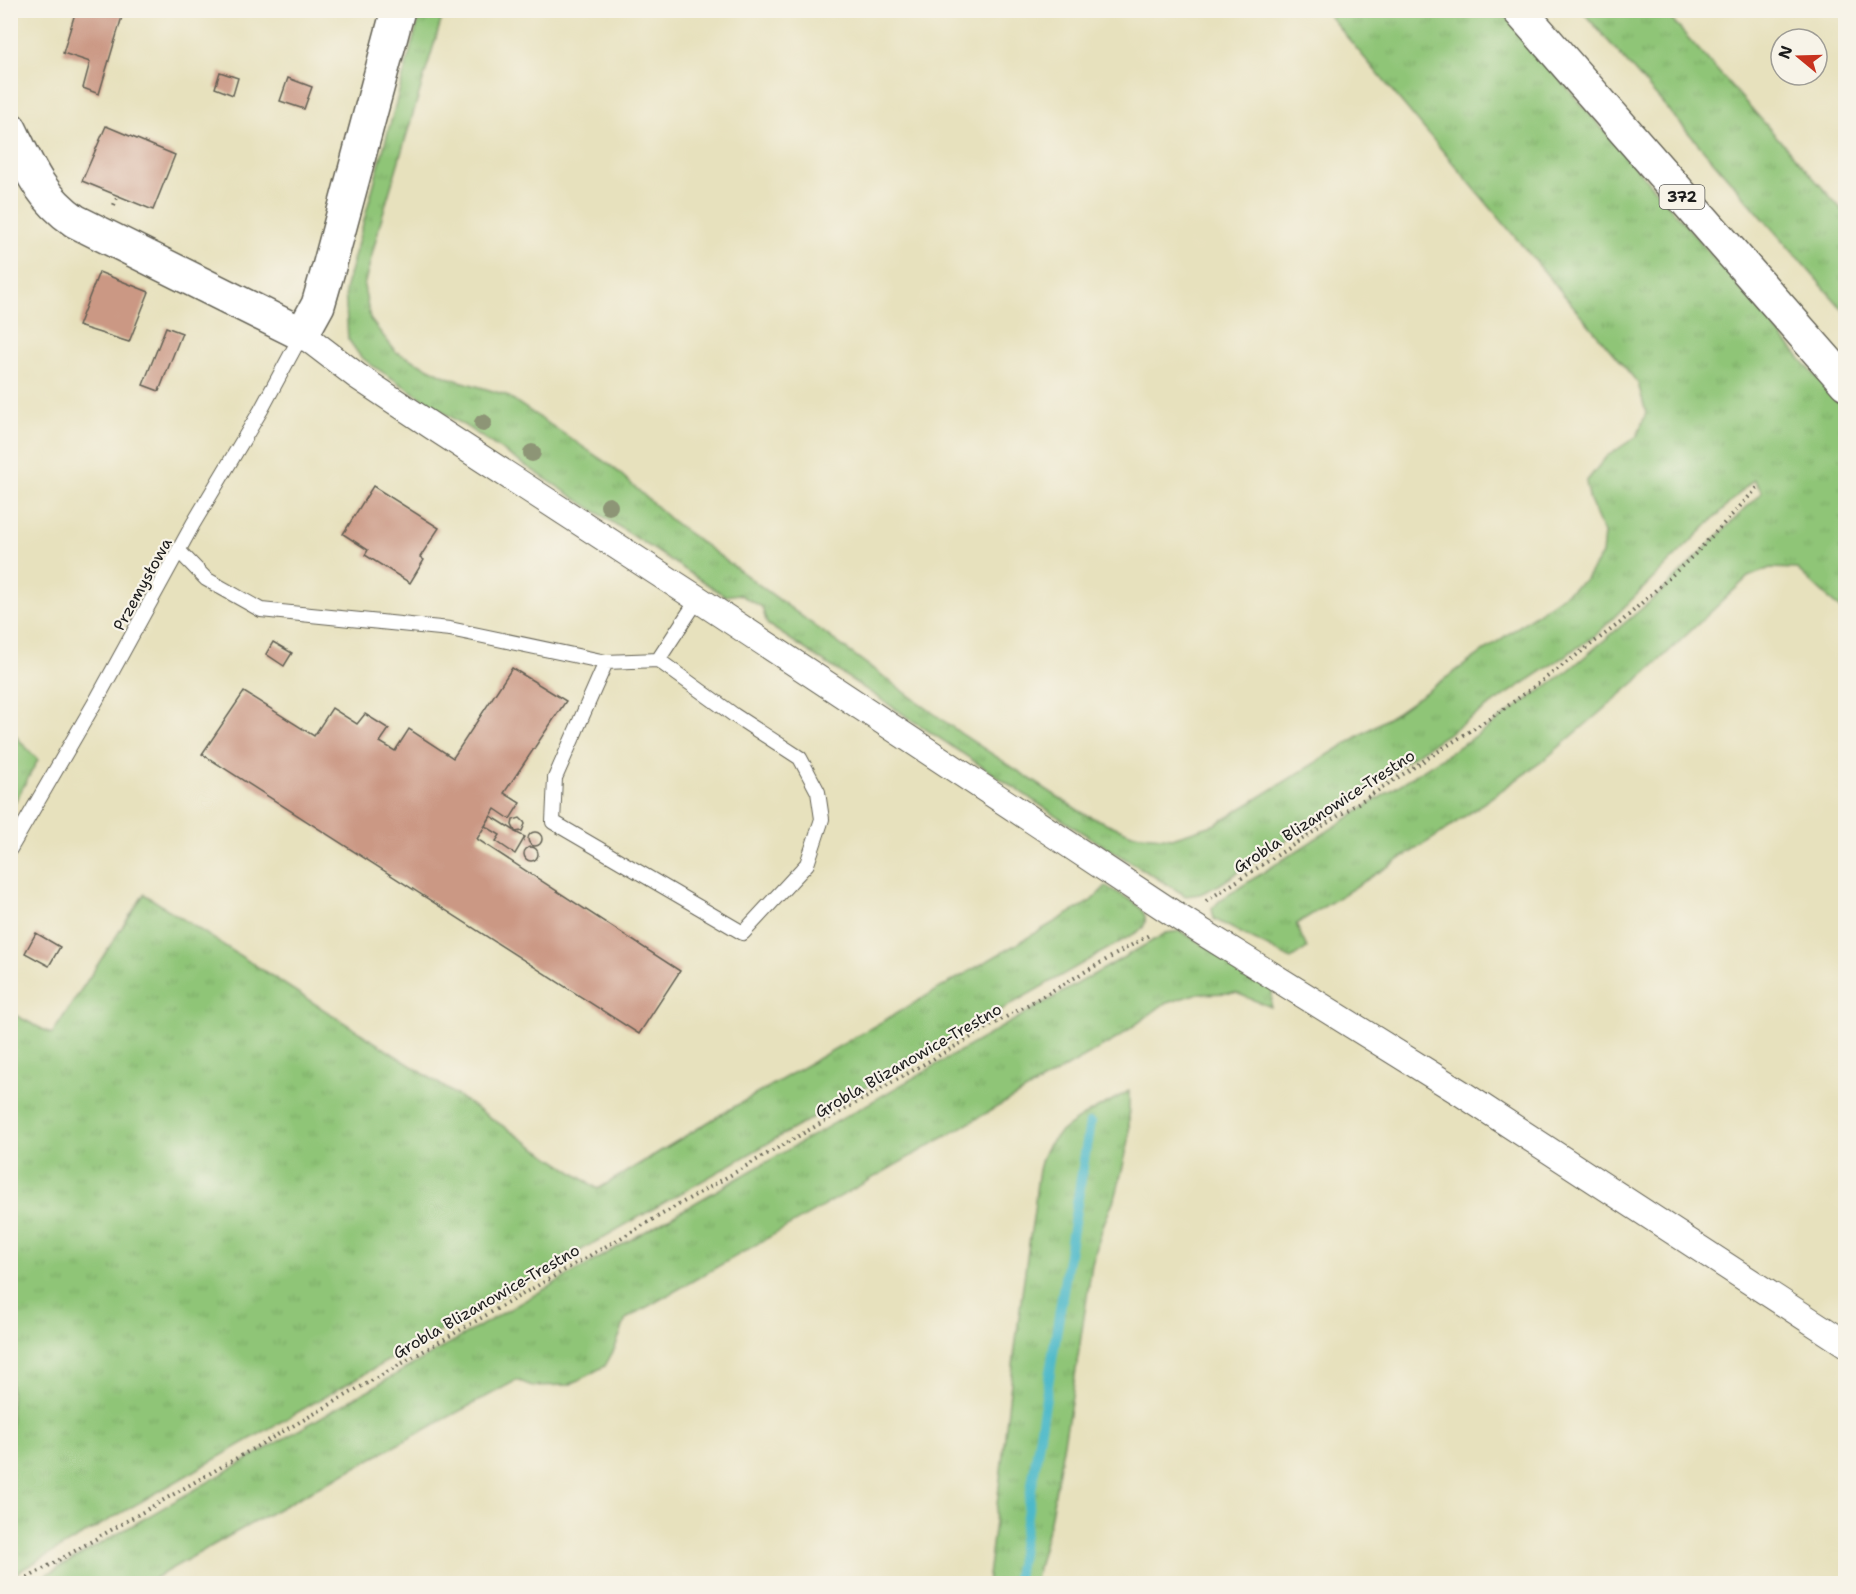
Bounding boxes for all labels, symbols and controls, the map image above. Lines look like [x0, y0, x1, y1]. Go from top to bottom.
north arrow [1769, 27, 1829, 87]
text: N [1773, 43, 1797, 62]
road number: 372 [1660, 185, 1704, 209]
street label: Przemysłowa [108, 534, 177, 634]
street label: Grobla Blizanowice-Trestno [1230, 745, 1419, 878]
street label: Grobla Blizanowice-Trestno [811, 998, 1005, 1123]
street label: Grobla Blizanowice-Trestno [389, 1239, 583, 1364]

